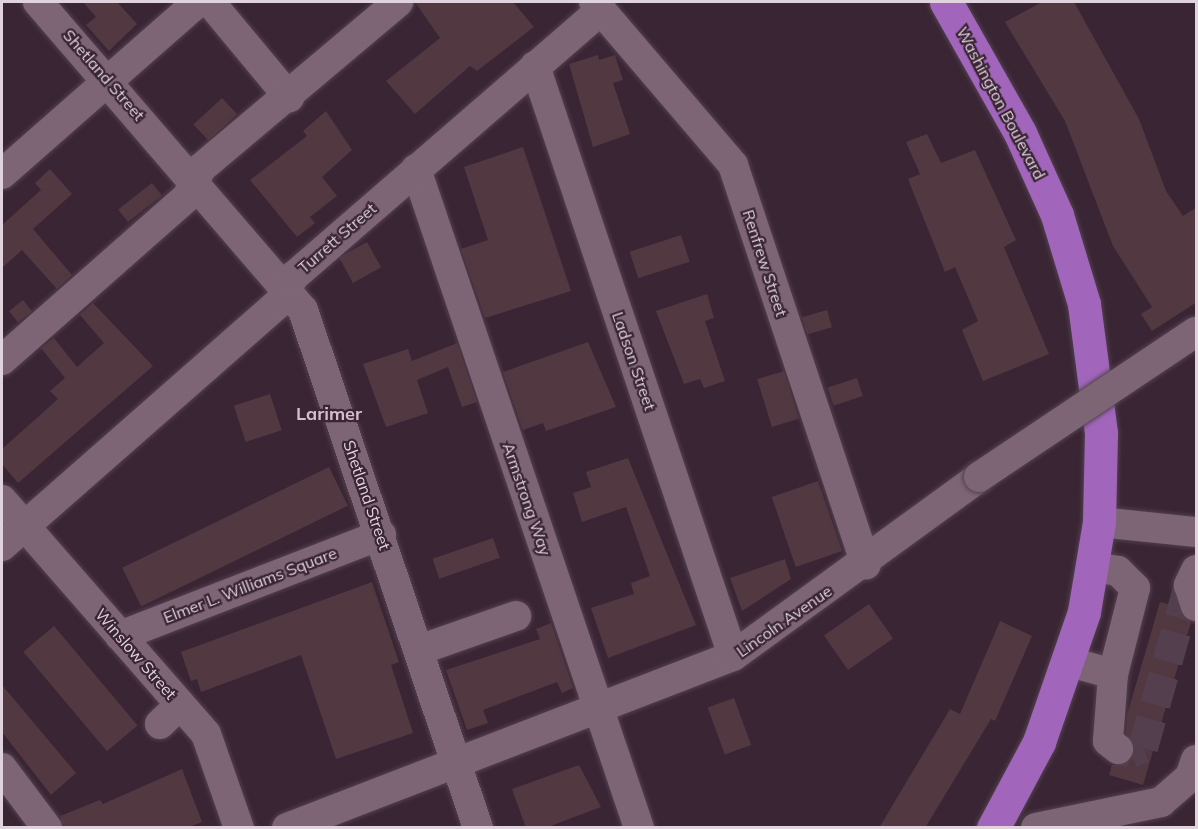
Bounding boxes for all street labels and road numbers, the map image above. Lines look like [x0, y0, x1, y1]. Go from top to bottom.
street label: Washington Boulevard [953, 24, 1049, 182]
street label: Shetland Street [59, 26, 149, 124]
street label: Turrett Street [294, 199, 380, 277]
street label: Renfrew Street [739, 207, 791, 319]
street label: Ladson Street [608, 309, 660, 413]
street label: Shetland Street [339, 438, 395, 552]
street label: Armstrong Way [499, 440, 555, 558]
street label: Elmer L. Williams Square [161, 543, 339, 627]
street label: Lincoln Avenue [733, 581, 835, 661]
street label: Winslow Street [91, 605, 181, 703]

